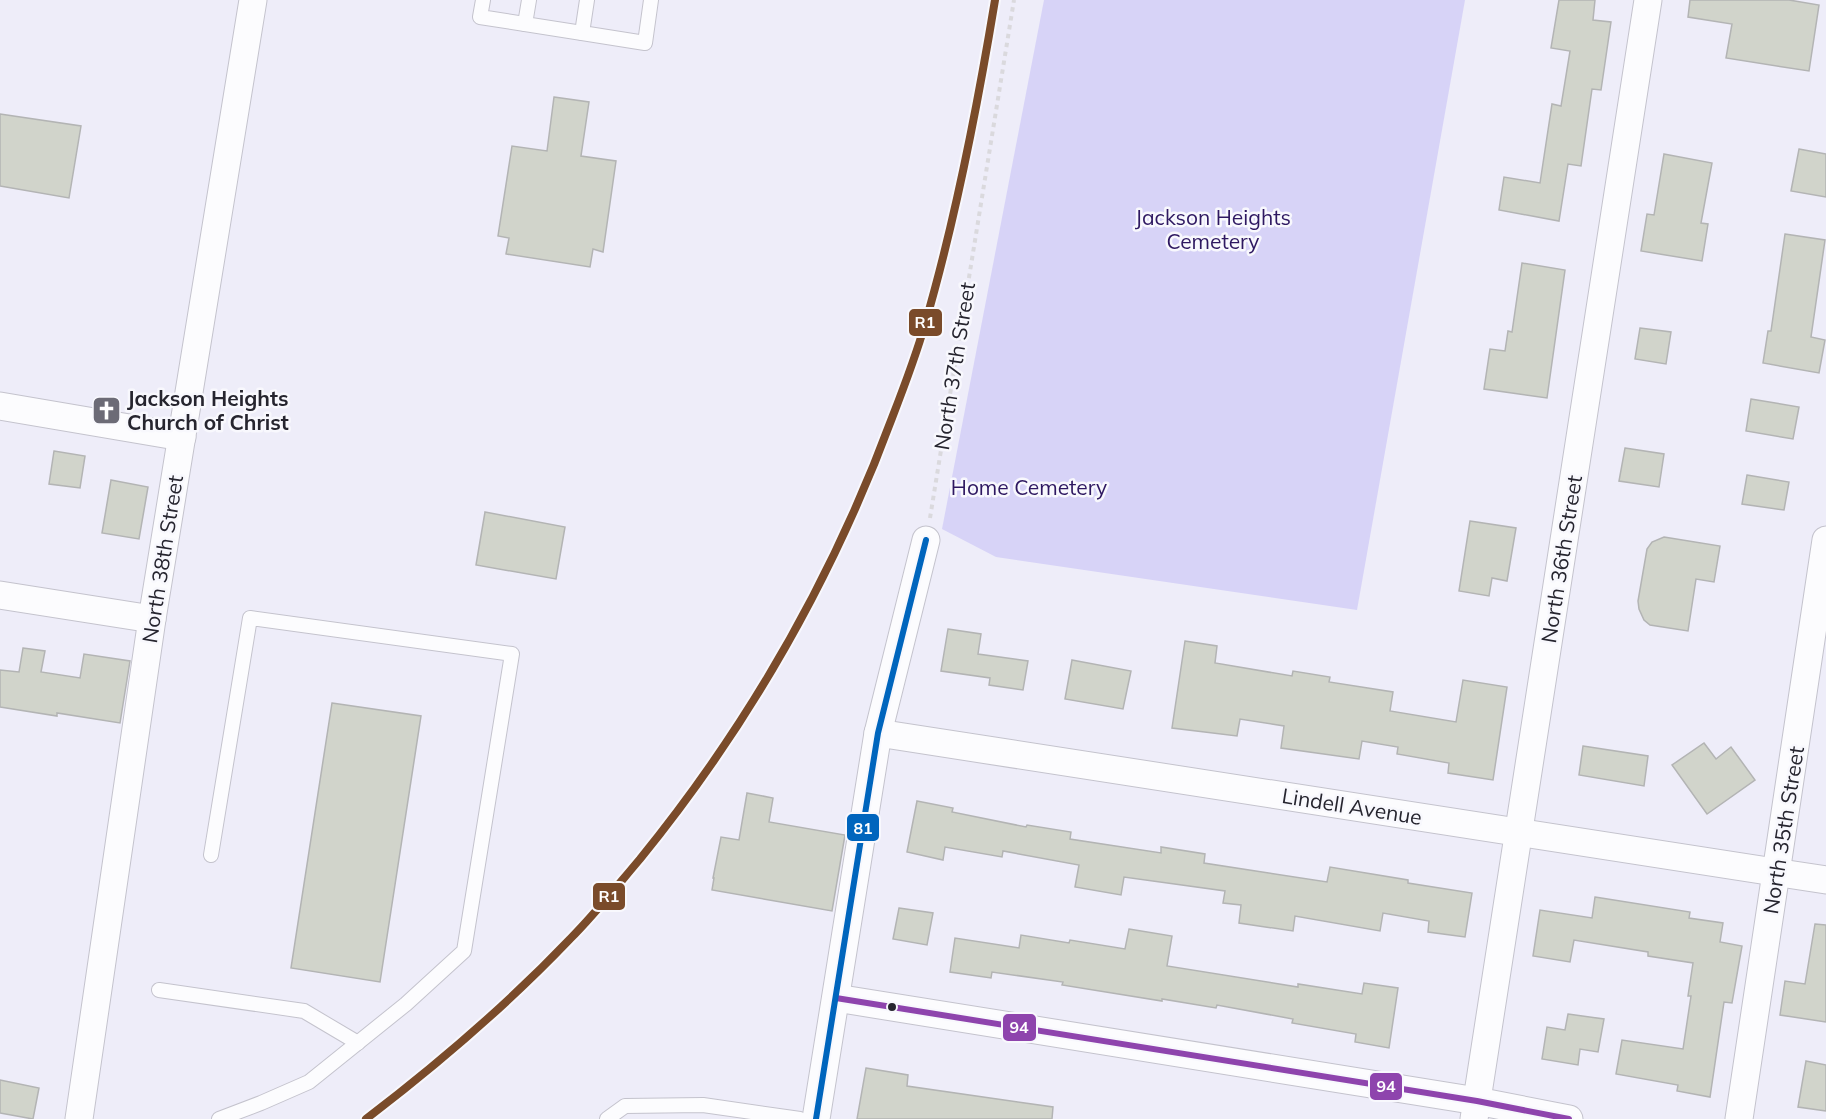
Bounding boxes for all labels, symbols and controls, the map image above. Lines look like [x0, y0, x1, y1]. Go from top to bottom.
park label: Jackson Heights Cemetery [1135, 204, 1291, 254]
street label: North 37th Street [928, 280, 980, 452]
line badge: R1 [908, 308, 943, 337]
text: R1 [915, 312, 935, 332]
place label: Jackson Heights Church of Christ [127, 385, 289, 435]
church icon: Jackson Heights Church of Christ [90, 394, 122, 426]
street label: North 38th Street [136, 473, 188, 645]
street label: North 36th Street [1535, 473, 1587, 645]
park label: Home Cemetery [951, 474, 1107, 500]
street label: North 35th Street [1757, 744, 1809, 916]
street label: Lindell Avenue [1280, 782, 1424, 830]
line badge: 81 [846, 813, 880, 842]
text: 81 [853, 818, 873, 838]
line badge: R1 [592, 882, 626, 911]
text: R1 [599, 886, 619, 906]
unlabelled marker [886, 1001, 898, 1013]
line badge: 94 [1002, 1013, 1037, 1042]
text: 94 [1009, 1017, 1029, 1037]
line badge: 94 [1369, 1072, 1403, 1101]
text: 94 [1376, 1076, 1396, 1096]

